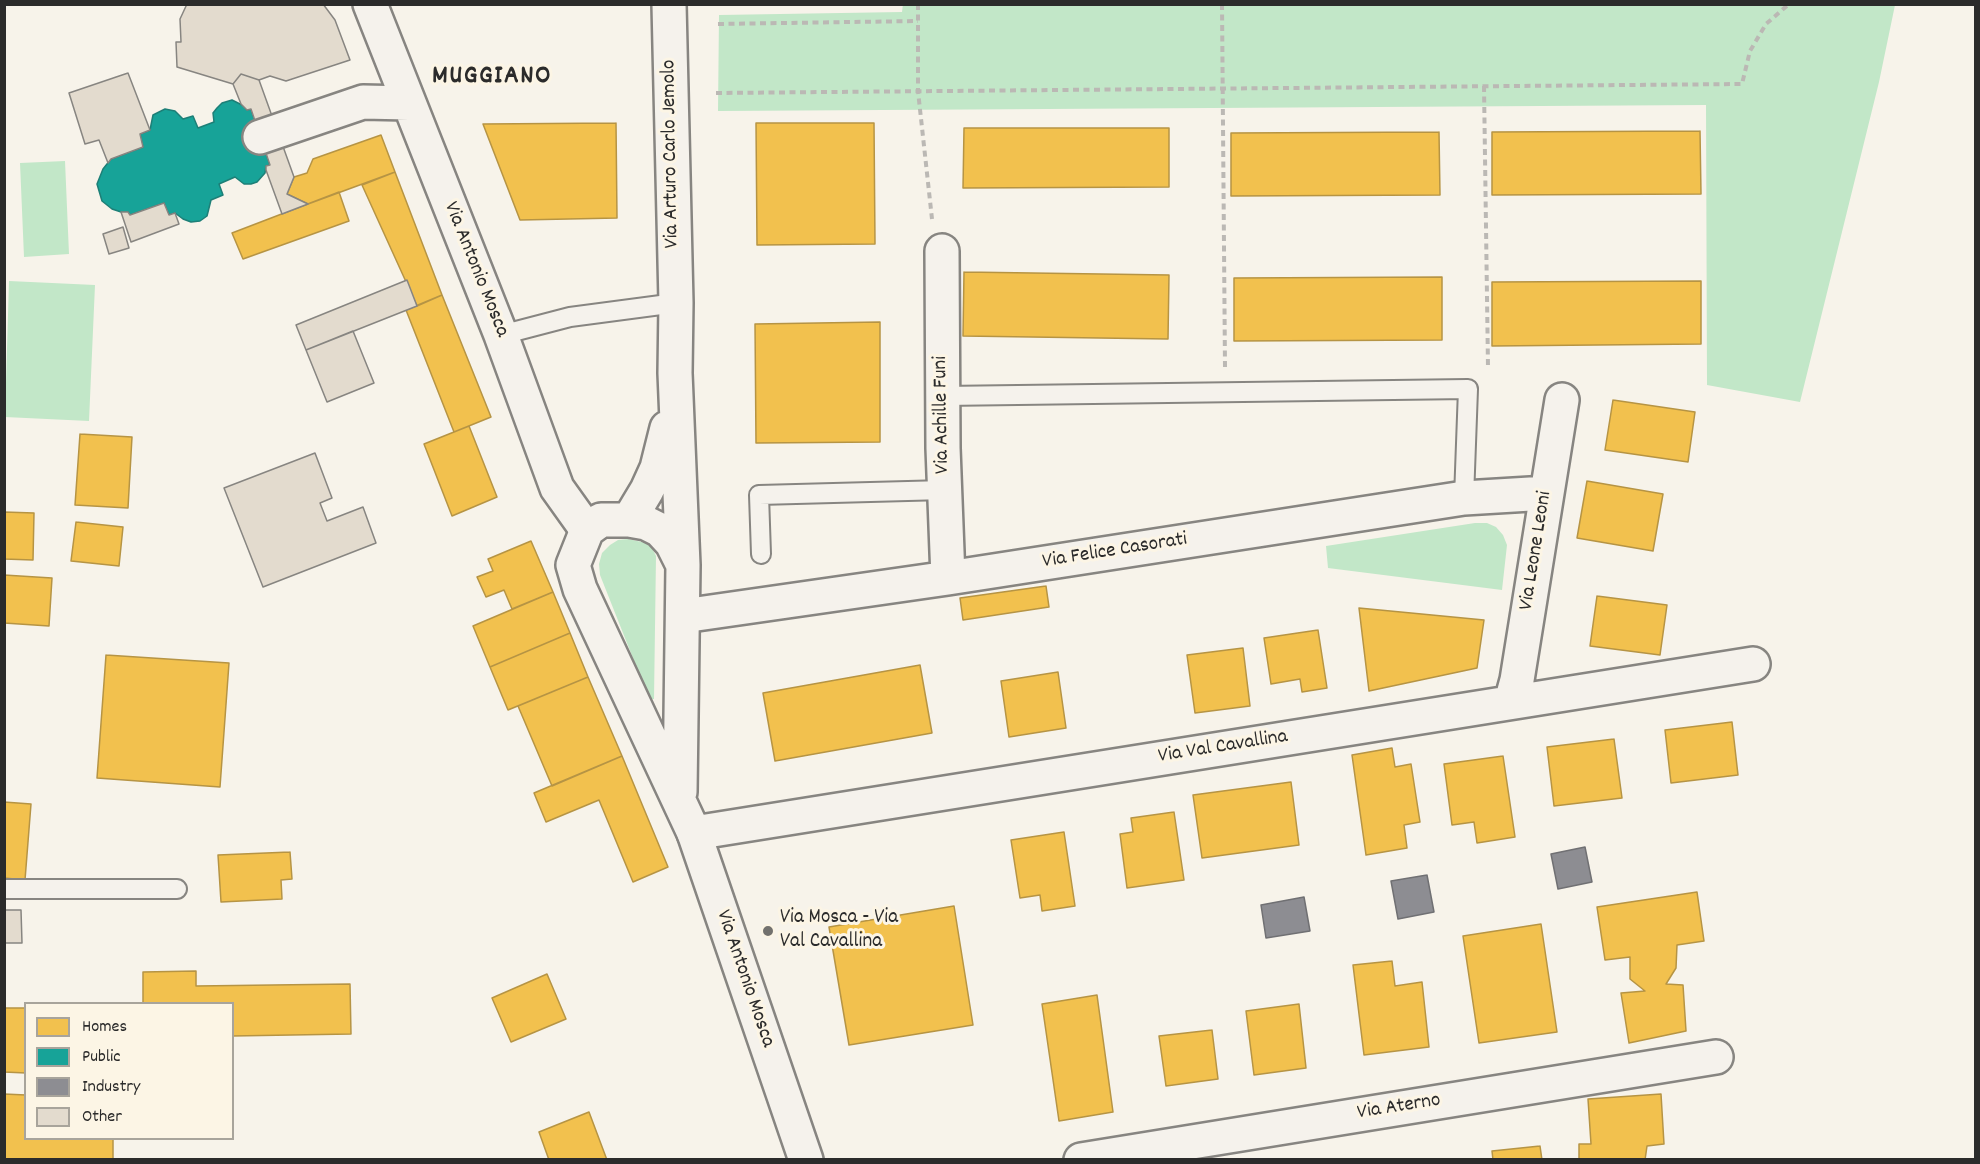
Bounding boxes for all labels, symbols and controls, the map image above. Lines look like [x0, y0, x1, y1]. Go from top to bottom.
street label: Via Arturo Carlo Jemolo [658, 59, 686, 249]
district label: MUGGIANO [432, 62, 552, 94]
street label: Via Antonio Mosca [436, 199, 514, 341]
street label: Via Achille Funi [929, 356, 957, 474]
street label: Via Leone Leoni [1515, 490, 1559, 612]
street label: Via Felice Casorati [1041, 528, 1189, 576]
street label: Via Val Cavallina [1157, 725, 1289, 771]
place label: Via Mosca - Via Val Cavallina [780, 906, 898, 956]
street label: Via Antonio Mosca [709, 907, 779, 1051]
marker: Via Mosca - Via Val Cavallina [761, 924, 775, 938]
legend [24, 1002, 234, 1140]
text: Homes [82, 1015, 127, 1040]
text: Public [82, 1045, 121, 1070]
text: Industry [82, 1075, 140, 1100]
street label: Via Aterno [1356, 1089, 1442, 1127]
text: Other [82, 1105, 122, 1130]

